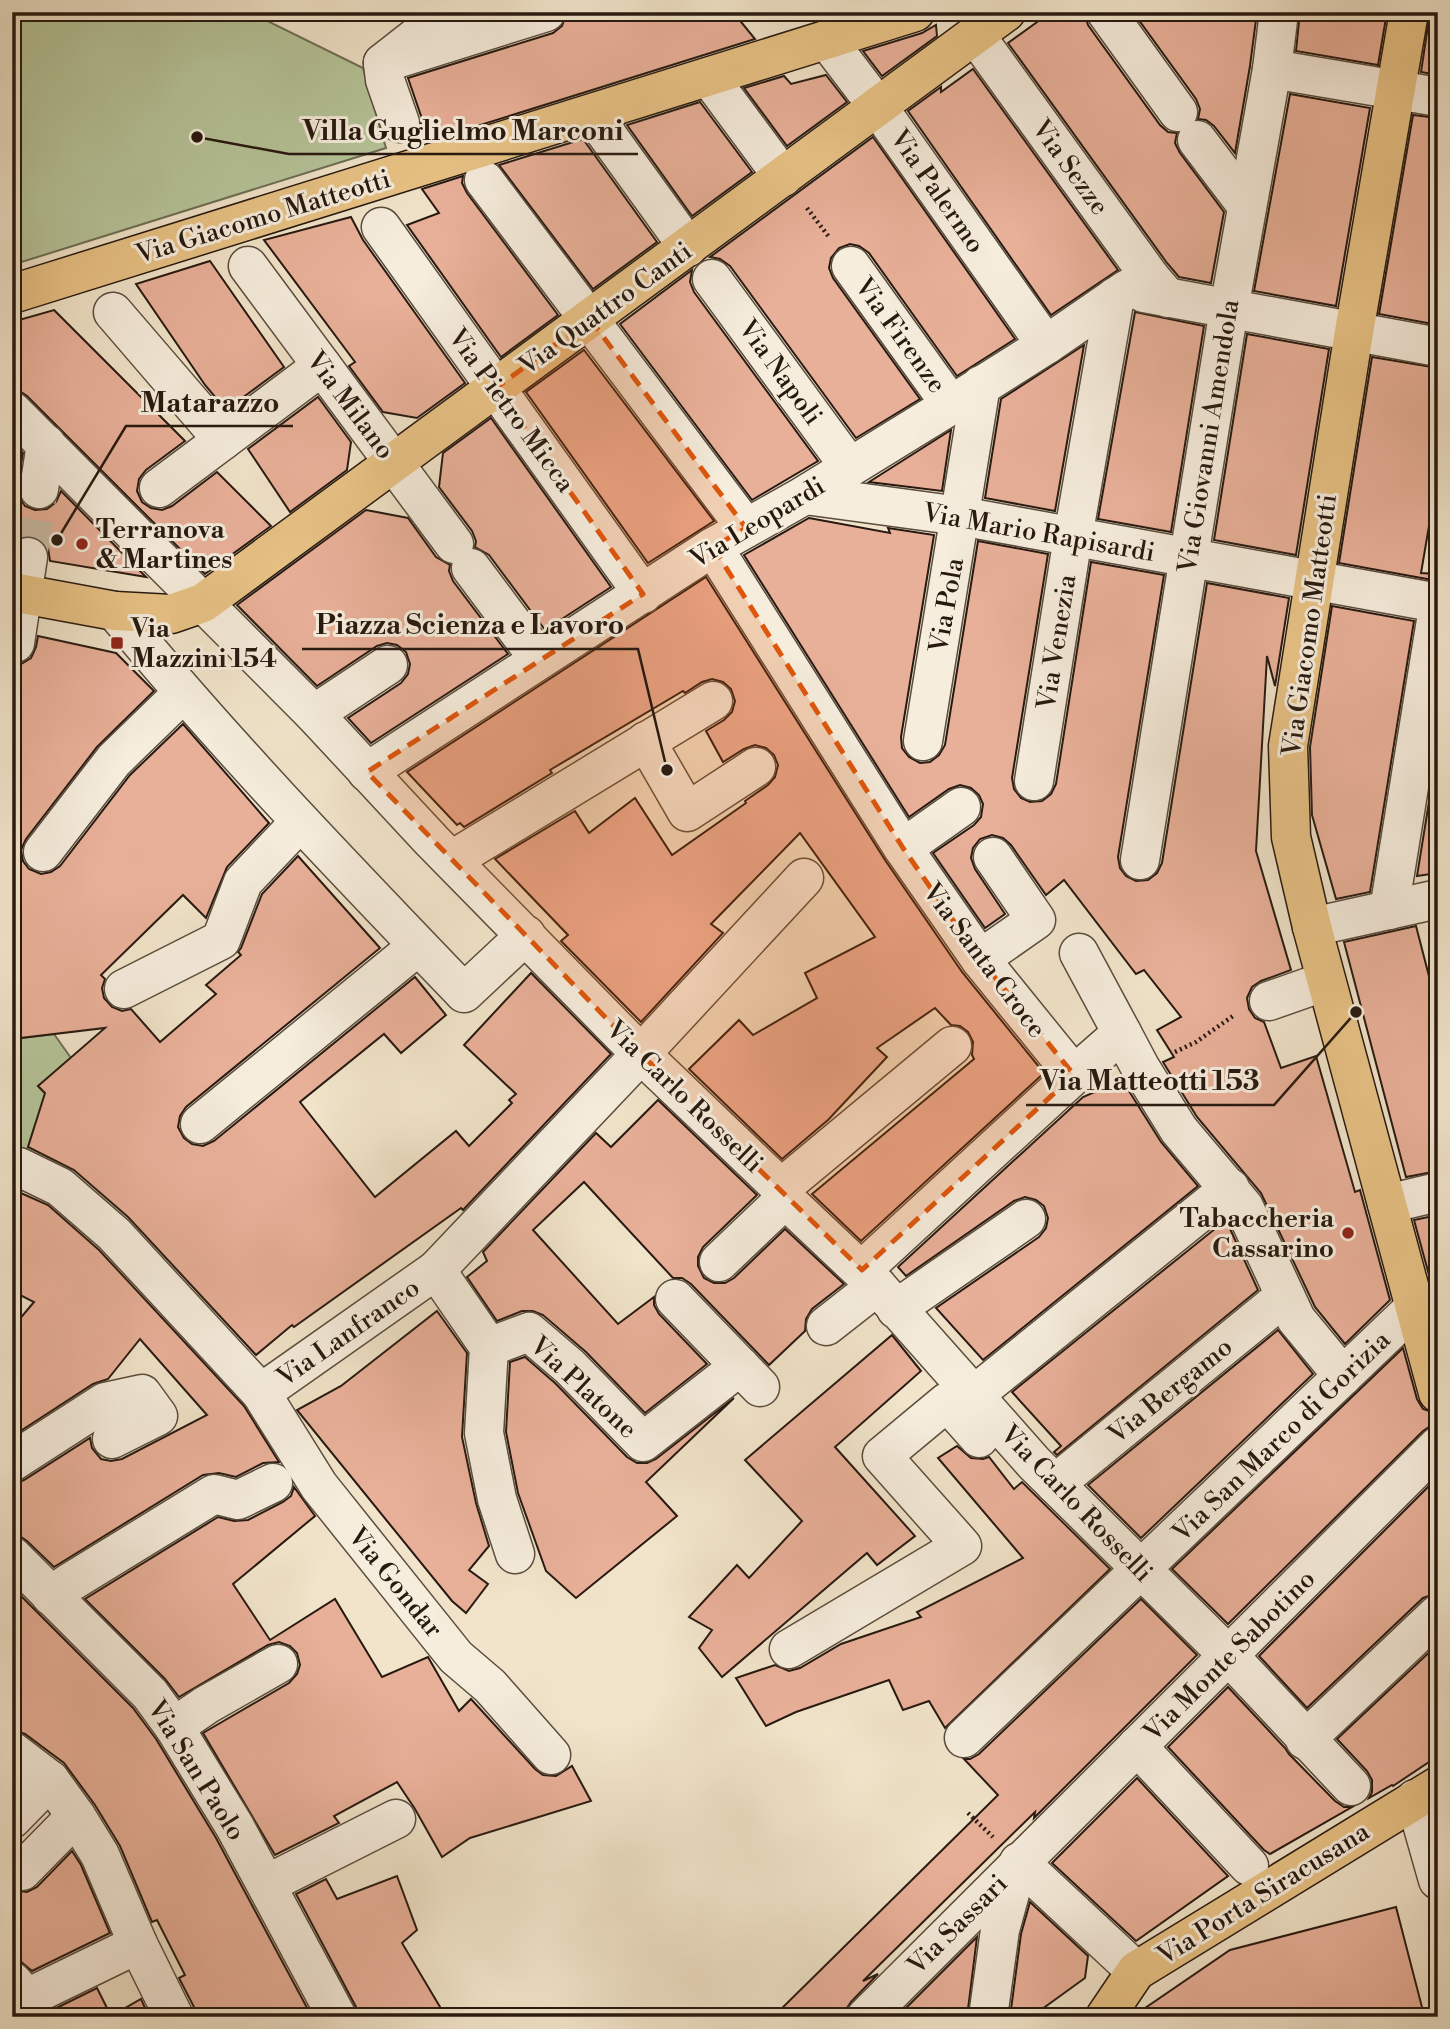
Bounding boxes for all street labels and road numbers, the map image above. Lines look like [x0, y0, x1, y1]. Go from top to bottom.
street label: Via Sezze [1024, 113, 1116, 222]
street label: Via Palermo [882, 123, 992, 260]
street label: Via Giacomo Matteotti [131, 163, 394, 271]
street label: Via Quattro Canti [512, 235, 698, 383]
street label: Via Firenze [847, 271, 953, 400]
street label: Via Giovanni Amendola [1171, 296, 1247, 576]
street label: Via Napoli [731, 313, 829, 431]
street label: Via Pietro Micca [440, 322, 582, 499]
street label: Via Milano [299, 345, 401, 466]
street label: Via Leopardi [683, 470, 831, 576]
street label: Via Giacomo Matteotti [1276, 492, 1344, 759]
street label: Via Mario Rapisardi [919, 497, 1157, 569]
street label: Via Pola [923, 554, 971, 656]
street label: Via Venezia [1030, 571, 1084, 713]
street label: Via Santa Croce [915, 876, 1053, 1044]
street label: Via Carlo Rosselli [598, 1013, 769, 1180]
street label: Via Lanfranco [270, 1272, 426, 1394]
street label: Via San Marco di Gorizia [1165, 1324, 1398, 1550]
street label: Via Platone [522, 1329, 644, 1445]
street label: Via Bergamo [1101, 1331, 1239, 1451]
street label: Via Carlo Rosselli [993, 1418, 1159, 1589]
street label: Via Gondar [340, 1520, 449, 1644]
street label: Via Monte Sabotino [1136, 1563, 1322, 1749]
street label: Via San Paolo [140, 1694, 252, 1847]
street label: Via Porta Siracusana [1151, 1815, 1376, 1973]
street label: Via Sassari [900, 1868, 1014, 1982]

